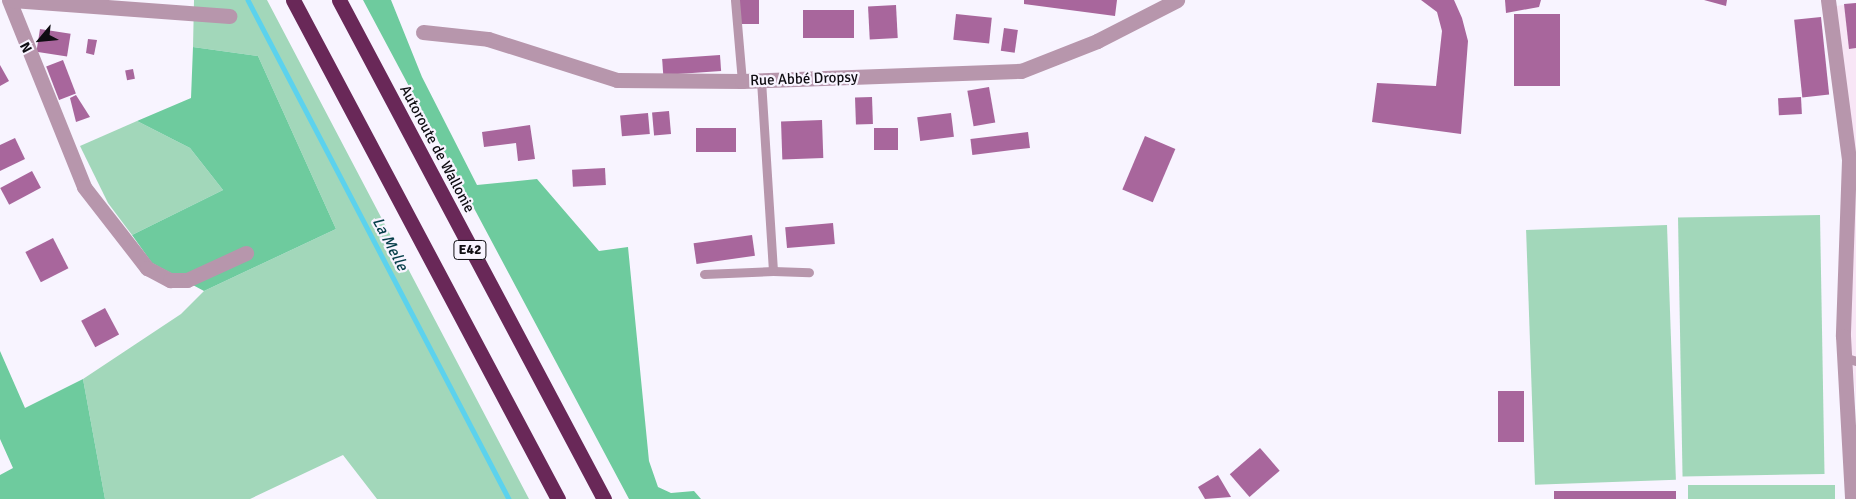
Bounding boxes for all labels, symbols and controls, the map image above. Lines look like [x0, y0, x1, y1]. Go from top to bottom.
north arrow [15, 15, 65, 65]
text: N [17, 39, 36, 56]
street label: Rue Abbé Dropsy [750, 68, 858, 90]
street label: Autoroute de Wallonie [396, 82, 478, 216]
water label: La Melle [368, 214, 412, 274]
road number: E42 [452, 238, 488, 262]

